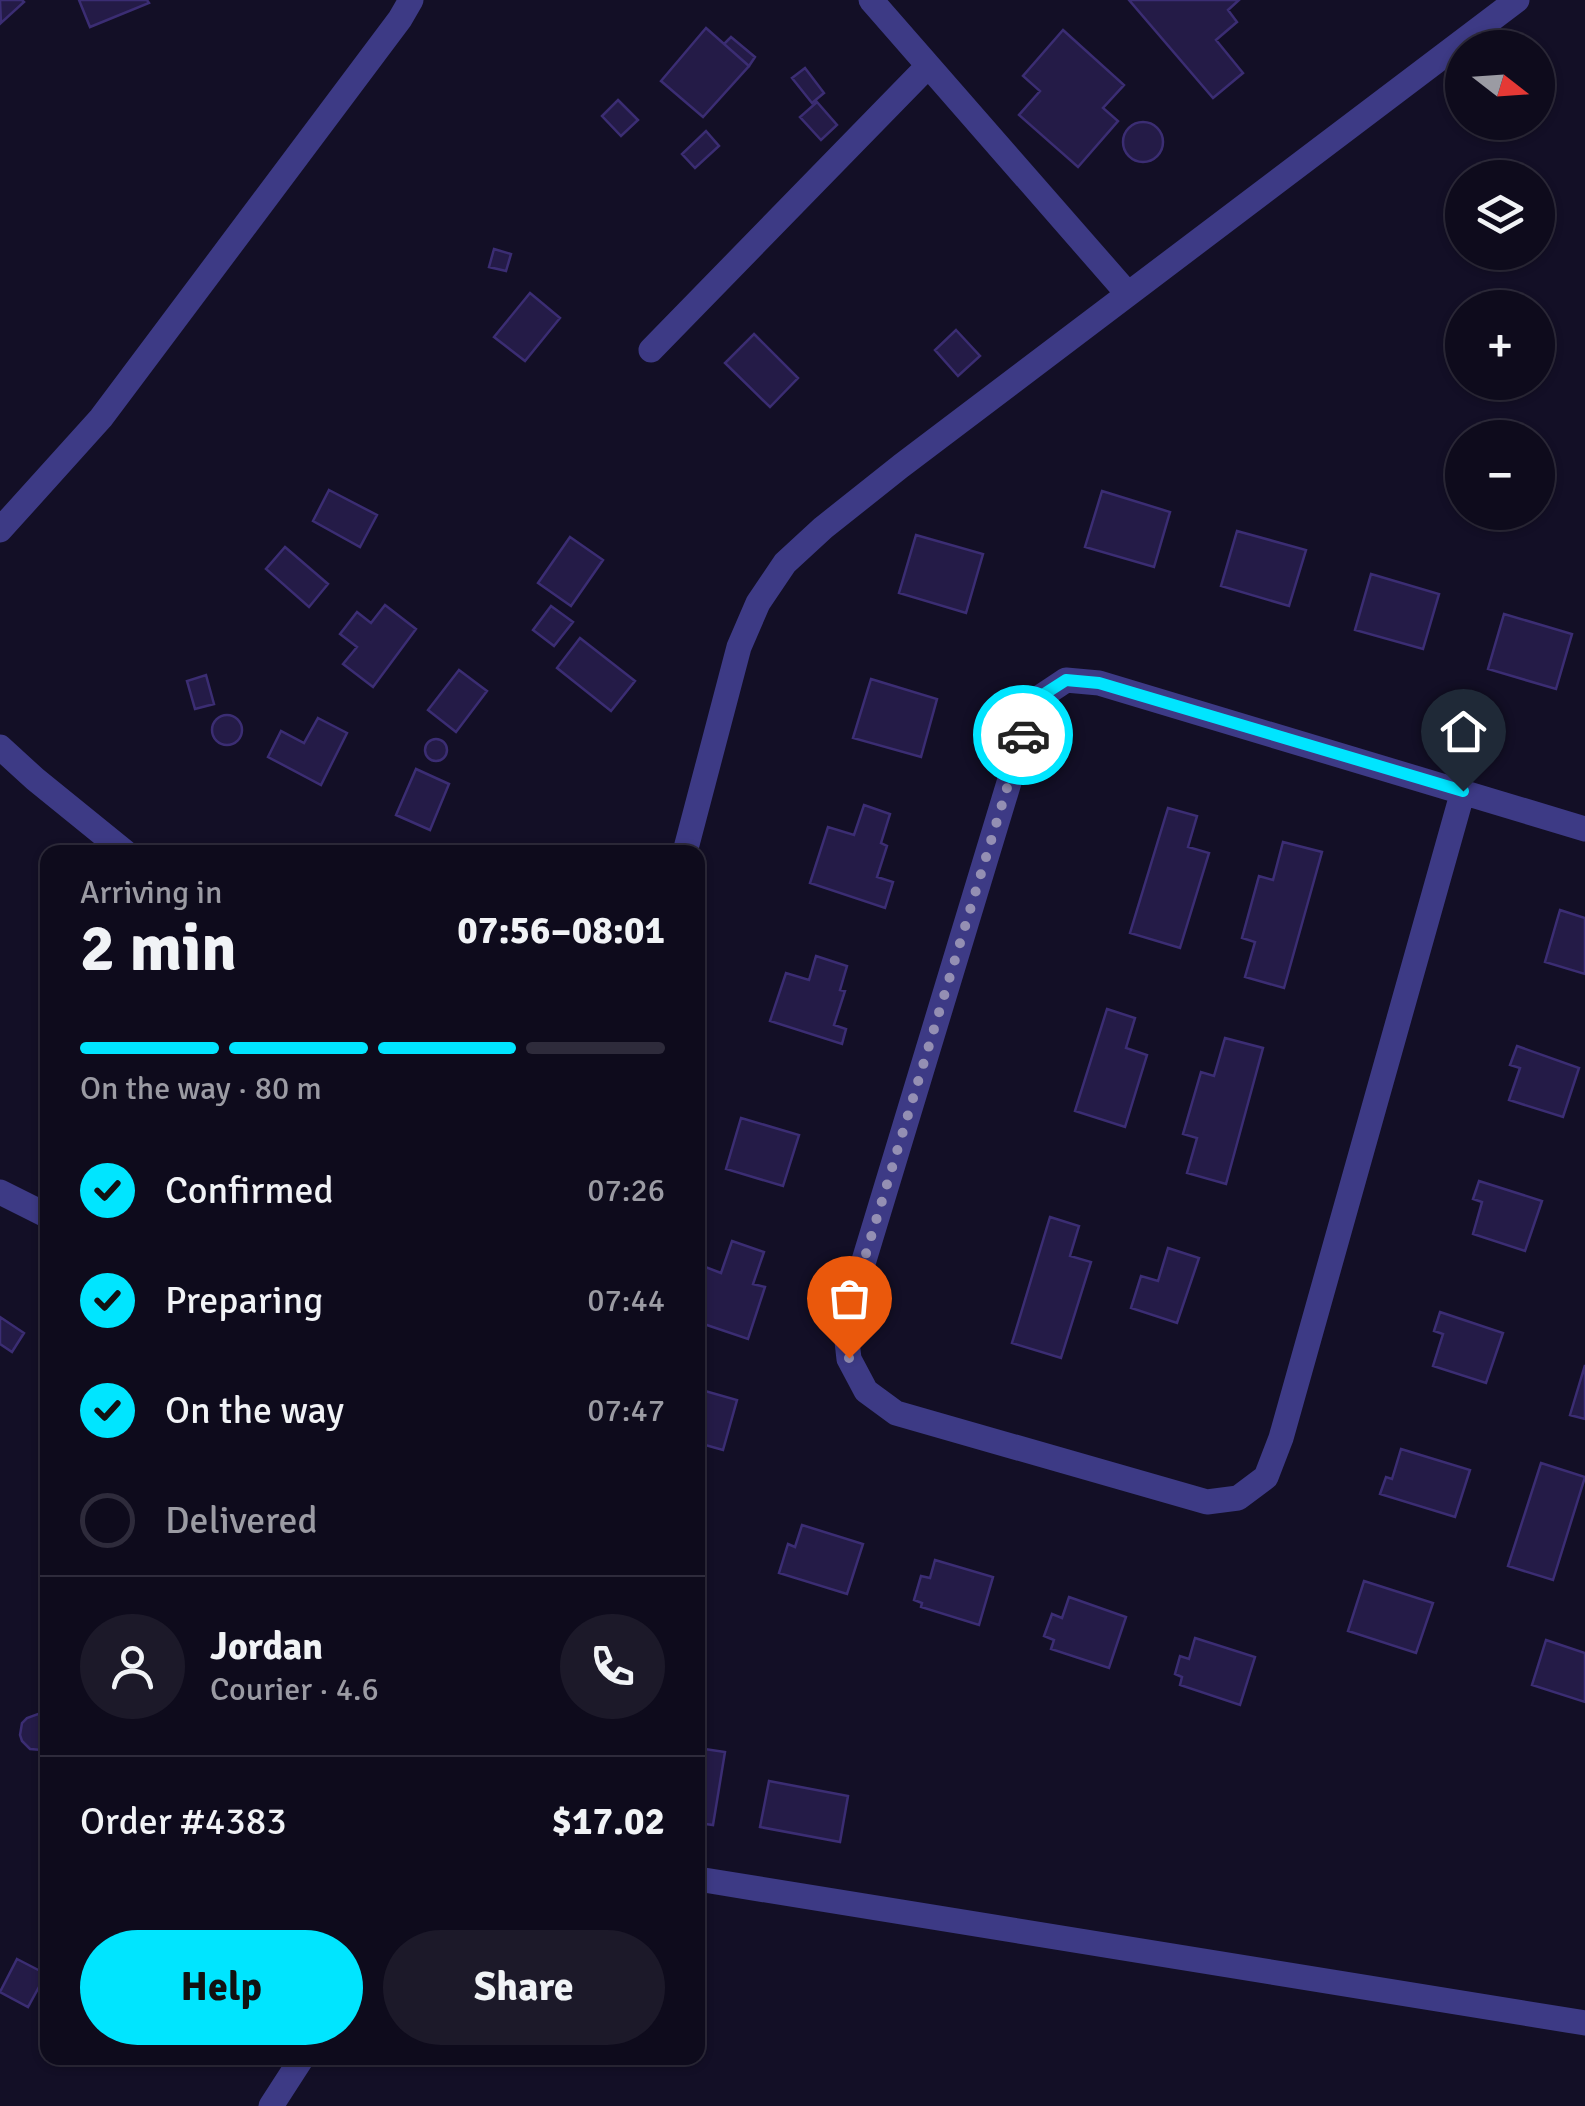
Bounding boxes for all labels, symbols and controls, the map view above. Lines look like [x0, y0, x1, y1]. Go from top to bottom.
north arrow [1445, 30, 1555, 140]
map controls [1445, 30, 1555, 530]
button: layers [1445, 160, 1555, 270]
button: + [1445, 290, 1555, 400]
button: − [1445, 420, 1555, 530]
courier [973, 685, 1073, 785]
pin [1421, 689, 1506, 792]
icon: home [1436, 704, 1491, 759]
icon: car [996, 708, 1051, 763]
text: Arriving in [80, 873, 222, 912]
text: 07:56–08:01 [457, 907, 665, 954]
text: 2 min [80, 909, 237, 989]
text: On the way · 80 m [80, 1069, 322, 1108]
icon: check [80, 1163, 135, 1218]
text: Confirmed [165, 1167, 334, 1214]
text: 07:26 [587, 1171, 665, 1210]
pin [807, 1256, 892, 1359]
icon: bag [822, 1271, 877, 1326]
icon: check [80, 1273, 135, 1328]
text: Preparing [165, 1277, 323, 1324]
text: 07:44 [587, 1281, 665, 1320]
icon: check [80, 1383, 135, 1438]
text: On the way [165, 1387, 344, 1434]
text: 07:47 [587, 1391, 665, 1430]
text: Delivered [165, 1497, 318, 1544]
button: person [80, 1614, 185, 1719]
button: phone [560, 1614, 665, 1719]
text: Jordan [210, 1623, 323, 1670]
text: Courier · 4.6 [210, 1670, 379, 1709]
text: Order #4383 [80, 1798, 287, 1845]
text: $17.02 [552, 1798, 665, 1845]
button: Help [80, 1930, 363, 2045]
button: Share [383, 1930, 665, 2045]

